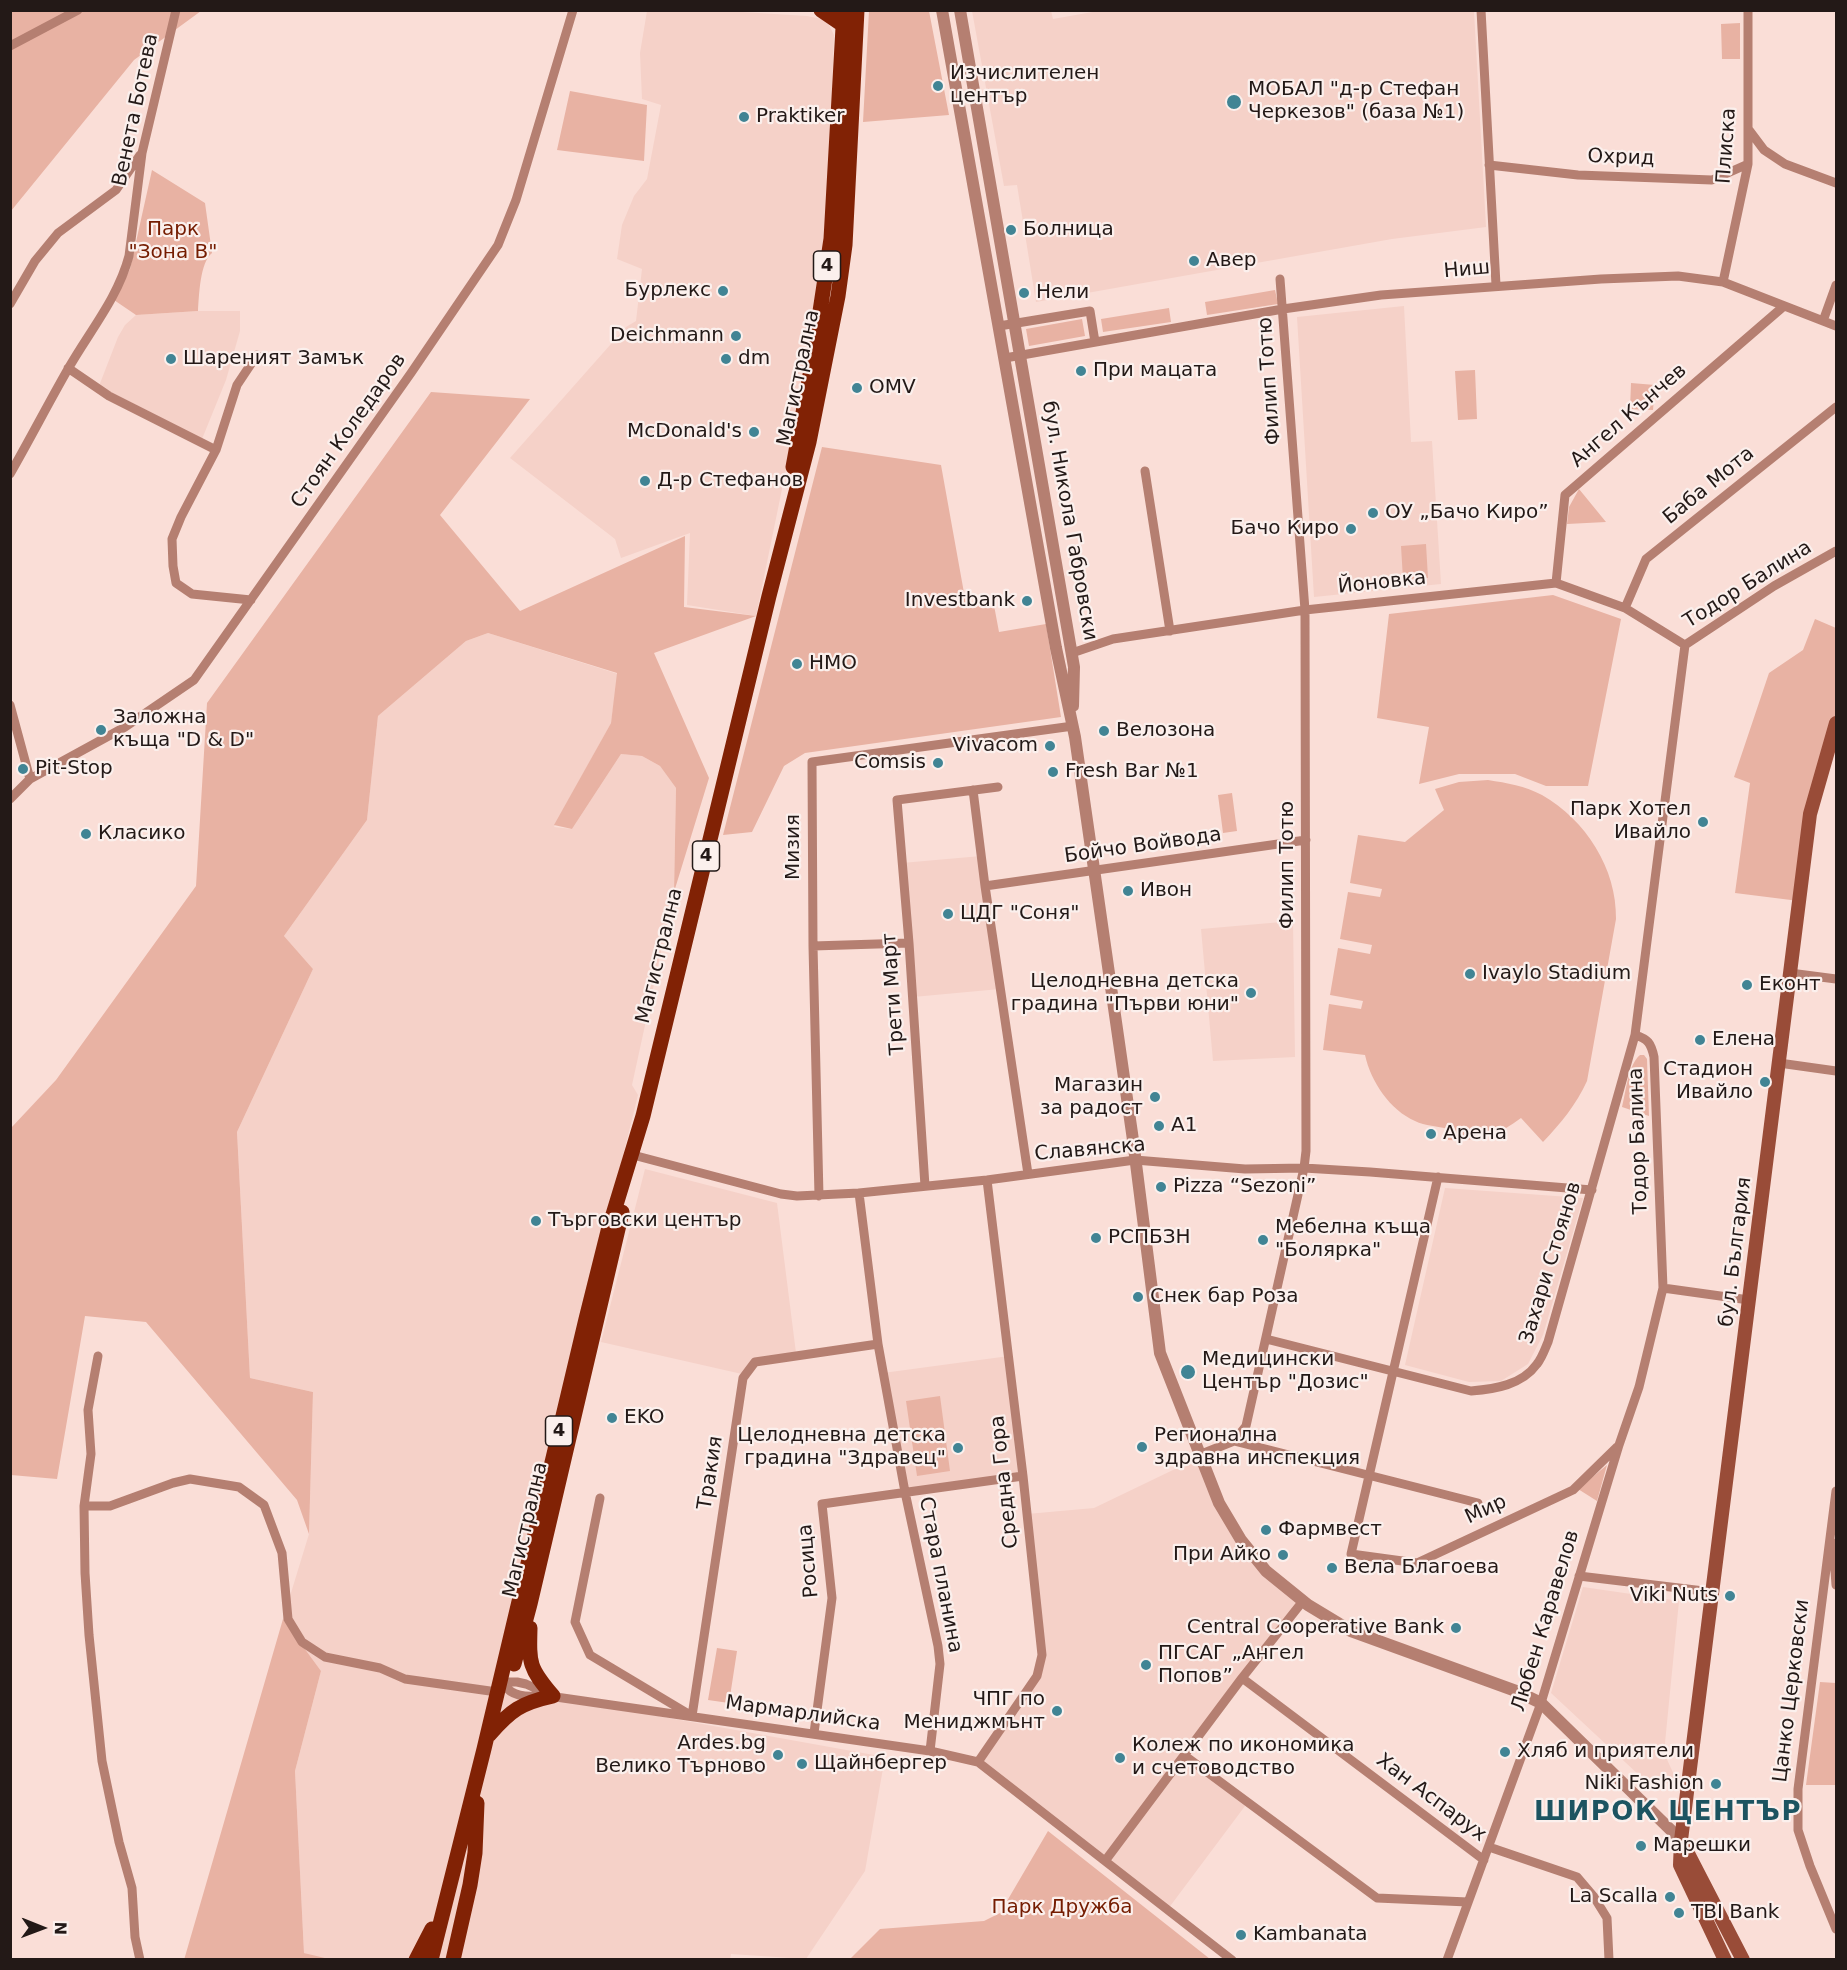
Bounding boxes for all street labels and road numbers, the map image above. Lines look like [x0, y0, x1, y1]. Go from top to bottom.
street label: Венета Ботева [108, 31, 164, 189]
street label: Плиска [1712, 107, 1742, 185]
street label: Охрид [1587, 145, 1655, 171]
road number: 4 [814, 251, 840, 281]
street label: Ниш [1443, 256, 1491, 284]
street label: Магистрална [773, 308, 825, 448]
street label: Филип Тотю [1254, 316, 1286, 446]
street label: Стоян Коледаров [287, 349, 411, 513]
street label: Ангел Кънчев [1566, 359, 1692, 473]
street label: бул. Никола Габровски [1036, 399, 1102, 643]
street label: Баба Мота [1659, 442, 1759, 530]
street label: Тодор Балина [1679, 536, 1817, 634]
street label: Йоновка [1337, 566, 1427, 600]
street label: Филип Тотю [1276, 801, 1300, 929]
street label: Мизия [782, 814, 806, 880]
street label: Бойчо Войвода [1063, 823, 1223, 869]
road number: 4 [692, 841, 720, 871]
street label: Магистрална [632, 886, 688, 1026]
street label: Трети Март [878, 932, 910, 1056]
street label: Тодор Балина [1624, 1067, 1654, 1215]
street label: Славянска [1034, 1133, 1146, 1167]
street label: бул. България [1715, 1176, 1757, 1328]
street label: Захари Стоянов [1515, 1179, 1587, 1347]
street label: Средна Гора [986, 1414, 1024, 1550]
road number: 4 [546, 1416, 572, 1446]
street label: Тракия [693, 1434, 729, 1512]
street label: Магистрална [499, 1460, 553, 1600]
street label: Мир [1461, 1490, 1511, 1530]
street label: Стара планина [913, 1495, 967, 1655]
street label: Росица [794, 1523, 824, 1599]
street label: Любен Каравелов [1507, 1527, 1585, 1715]
street label: Цанко Церковски [1769, 1598, 1815, 1784]
street label: Мармарлийска [724, 1691, 882, 1737]
street label: Хан Аспарух [1371, 1749, 1491, 1847]

